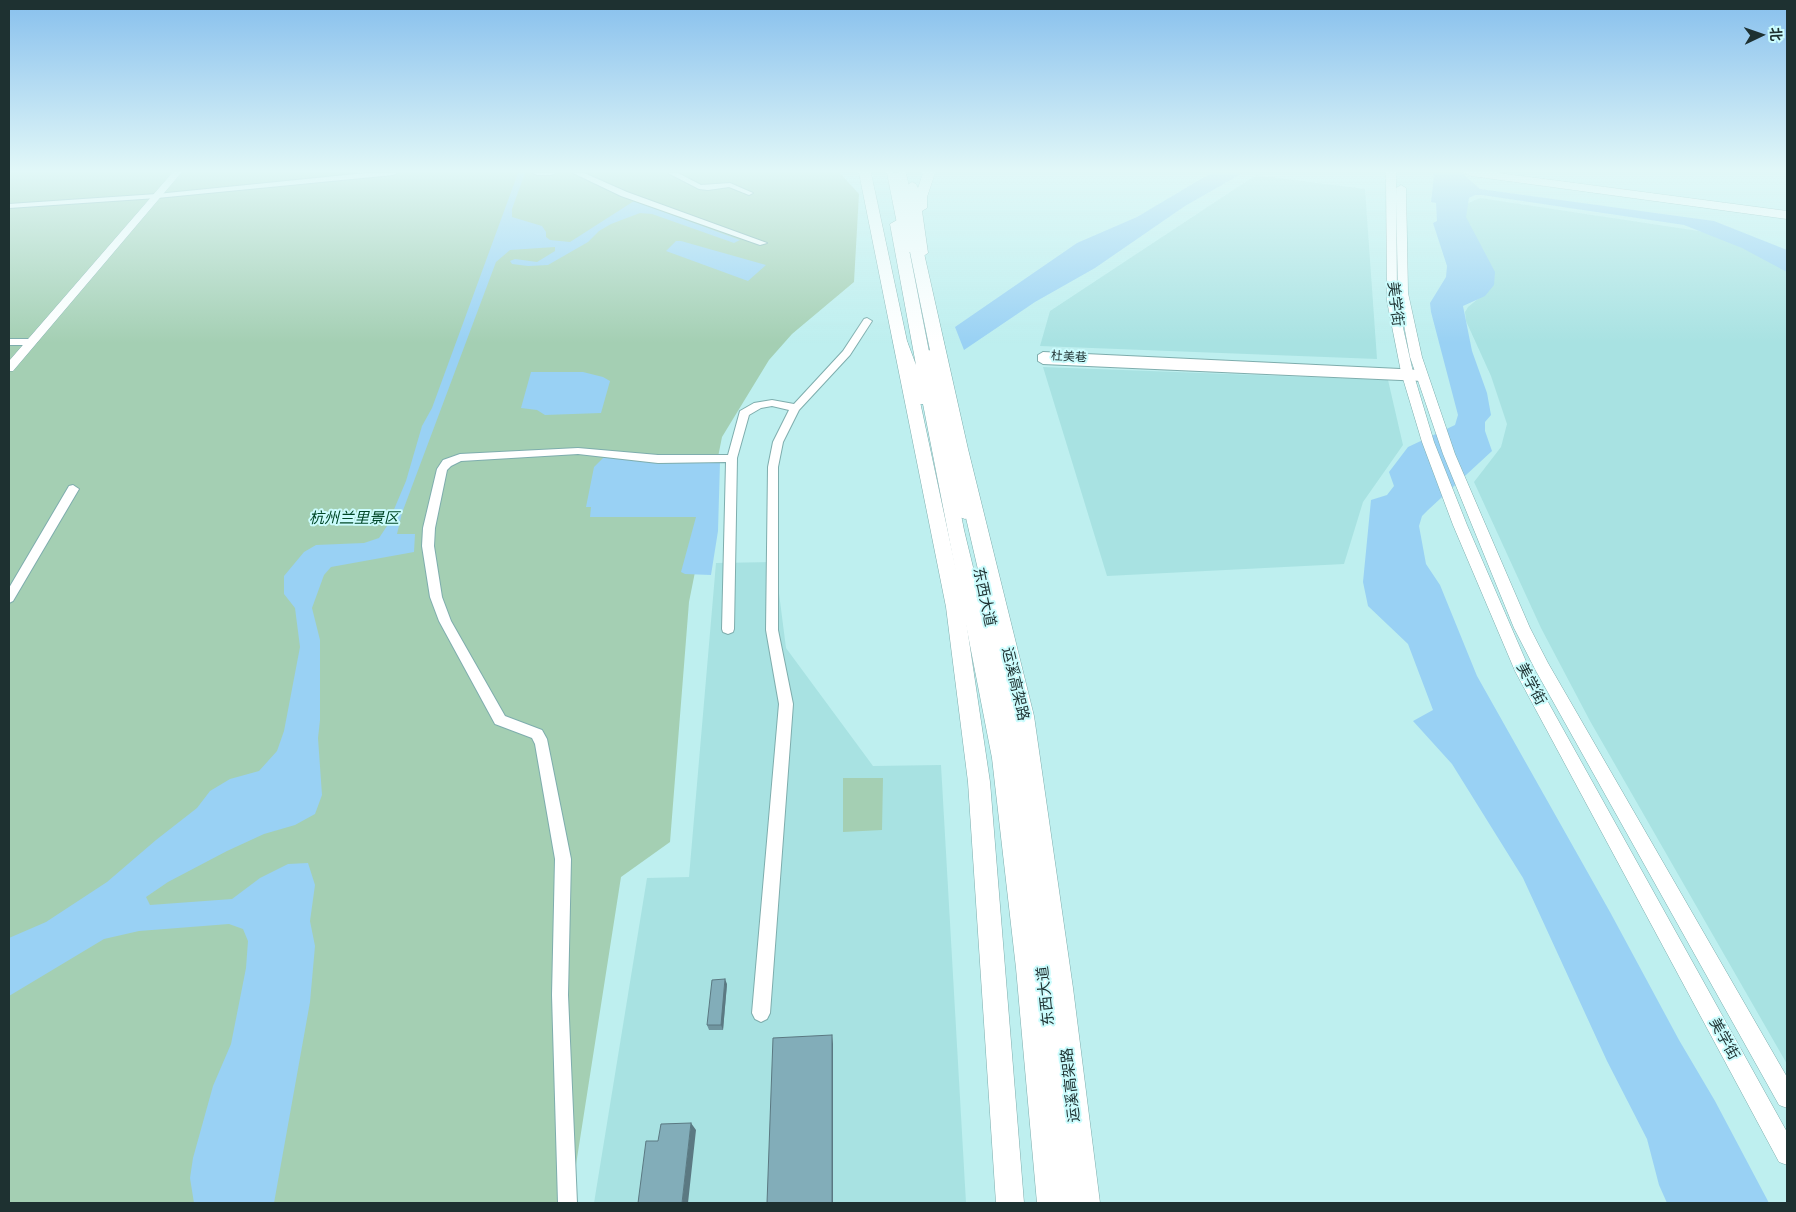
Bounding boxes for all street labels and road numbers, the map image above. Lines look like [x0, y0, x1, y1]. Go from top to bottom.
street label: 美学街 [1383, 281, 1407, 327]
street label: 杜美巷 [1051, 349, 1087, 365]
street label: 东西大道 [969, 566, 999, 628]
street label: 运溪高架路 [998, 645, 1032, 723]
street label: 美学街 [1512, 660, 1550, 708]
street label: 东西大道 [1034, 965, 1058, 1027]
street label: 美学街 [1705, 1015, 1743, 1063]
street label: 运溪高架路 [1058, 1047, 1084, 1123]

